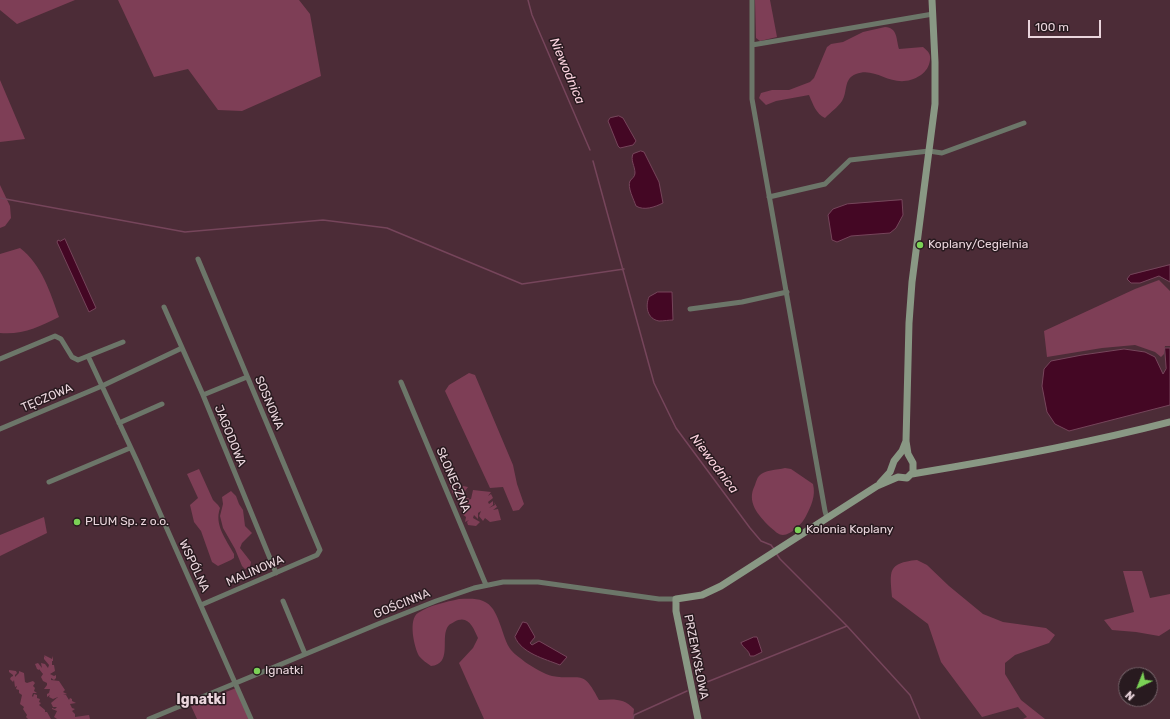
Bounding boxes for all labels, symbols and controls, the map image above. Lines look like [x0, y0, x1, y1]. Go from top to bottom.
scale bar [1030, 12, 1103, 38]
text: 100 m [1035, 20, 1069, 34]
water label: Niewodnica [546, 35, 588, 107]
place label: Koplany/Cegielnia [928, 238, 1028, 252]
marker: Koplany/Cegielnia [915, 240, 925, 250]
street label: SOSNOWA [251, 374, 287, 432]
street label: TĘCZOWA [19, 381, 75, 415]
street label: JAGODOWA [211, 403, 249, 469]
water label: Niewodnica [687, 431, 741, 497]
street label: SŁONECZNA [433, 445, 473, 515]
place label: PLUM Sp. z o.o. [85, 515, 169, 529]
marker: PLUM Sp. z o.o. [72, 517, 82, 527]
place label: Kolonia Koplany [806, 523, 893, 537]
marker: Kolonia Koplany [793, 525, 803, 535]
street label: WSPÓLNA [176, 538, 212, 594]
street label: MALINOWA [224, 552, 286, 590]
street label: GOŚCINNA [372, 586, 432, 622]
street label: PRZEMYSŁOWA [681, 613, 711, 701]
place label: Ignatki [265, 664, 303, 678]
marker: Ignatki [252, 666, 262, 676]
north arrow [1118, 667, 1158, 707]
text: N [1123, 688, 1137, 703]
district label: Ignatki [176, 692, 226, 708]

